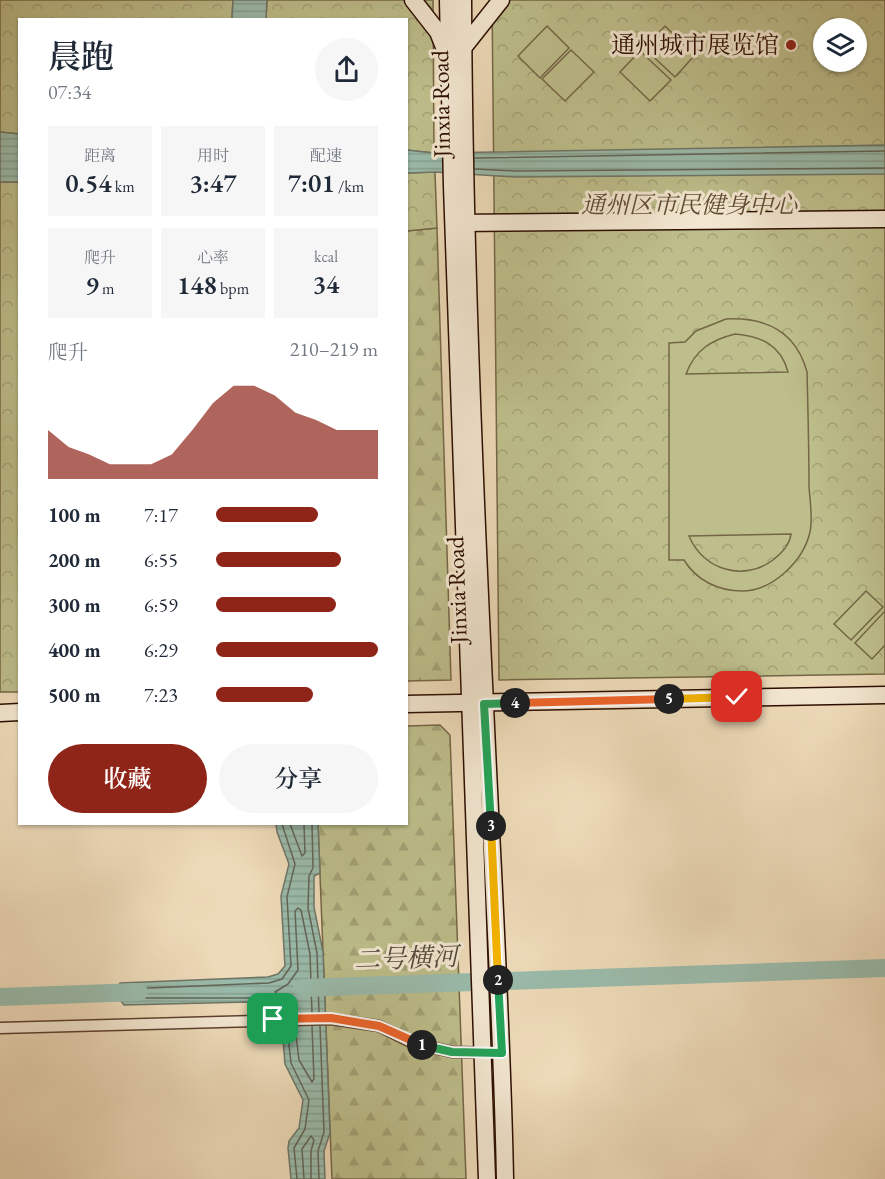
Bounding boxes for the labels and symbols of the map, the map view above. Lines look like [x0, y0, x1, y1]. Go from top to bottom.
place label: 通州城市展览馆 [611, 29, 779, 60]
marker: 通州城市展览馆 [784, 38, 798, 52]
street label: Jinxia Road [424, 49, 457, 160]
park label: 通州区市民健身中心 [581, 189, 798, 220]
street label: Jinxia Road [439, 535, 474, 646]
pin [711, 671, 762, 722]
pin: 5 [654, 684, 684, 714]
pin: 4 [500, 688, 530, 718]
pin: 3 [476, 811, 506, 841]
water label: 二号横河 [353, 939, 463, 977]
pin: 2 [483, 965, 513, 995]
pin [247, 993, 298, 1044]
pin: 1 [407, 1030, 437, 1060]

